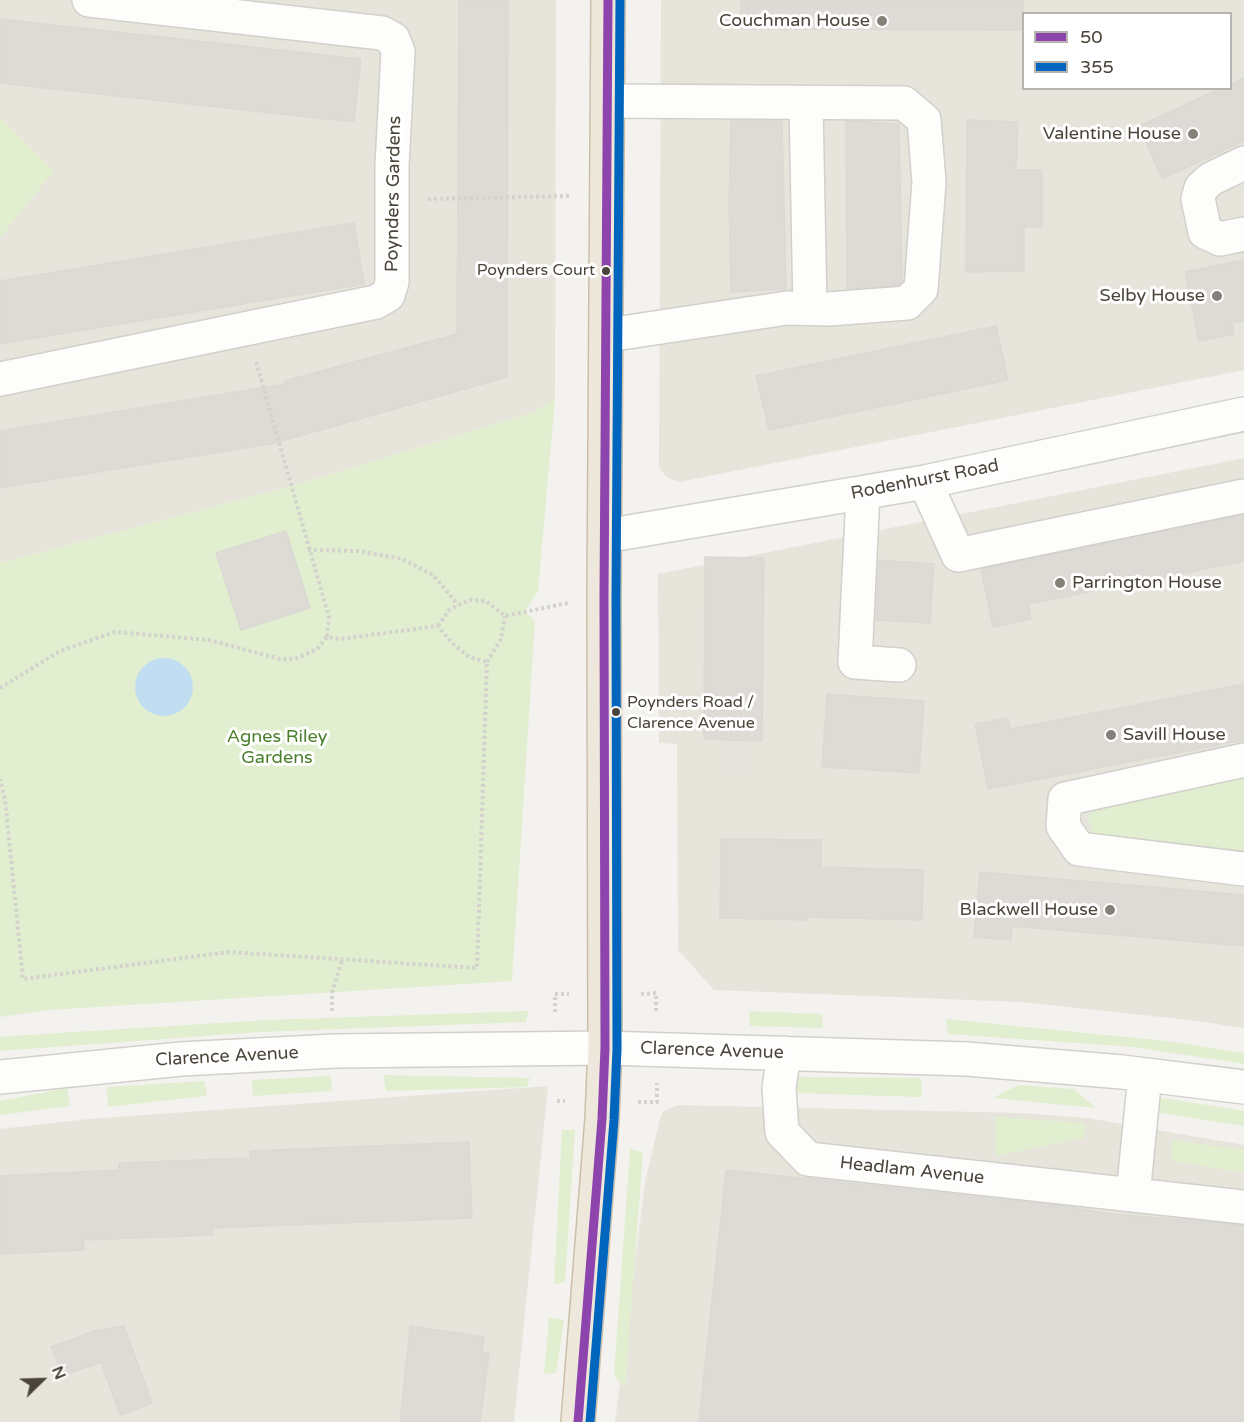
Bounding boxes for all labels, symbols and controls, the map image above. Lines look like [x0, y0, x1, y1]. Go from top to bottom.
place label: Couchman House [719, 10, 870, 32]
legend [1022, 12, 1232, 90]
marker: Couchman House [875, 14, 889, 28]
text: 50 [1080, 26, 1103, 48]
text: 355 [1080, 56, 1114, 78]
street label: Poynders Gardens [382, 116, 406, 272]
place label: Valentine House [1043, 123, 1181, 145]
marker: Valentine House [1186, 127, 1200, 141]
place label: Poynders Court [477, 261, 595, 281]
marker: Poynders Court [600, 265, 612, 277]
place label: Selby House [1100, 285, 1205, 307]
marker: Selby House [1210, 289, 1224, 303]
street label: Rodenhurst Road [849, 455, 1001, 505]
place label: Parrington House [1072, 572, 1222, 594]
marker: Parrington House [1053, 576, 1067, 590]
place label: Poynders Road / Clarence Avenue [627, 693, 755, 731]
marker: Poynders Road / Clarence Avenue [610, 706, 622, 718]
place label: Savill House [1123, 724, 1226, 746]
park label: Agnes Riley Gardens [227, 726, 327, 768]
marker: Savill House [1104, 728, 1118, 742]
place label: Blackwell House [960, 899, 1098, 921]
marker: Blackwell House [1103, 903, 1117, 917]
street label: Clarence Avenue [640, 1038, 784, 1064]
street label: Clarence Avenue [155, 1042, 299, 1072]
street label: Headlam Avenue [839, 1153, 985, 1189]
north arrow [12, 1350, 72, 1410]
text: N [47, 1363, 70, 1383]

